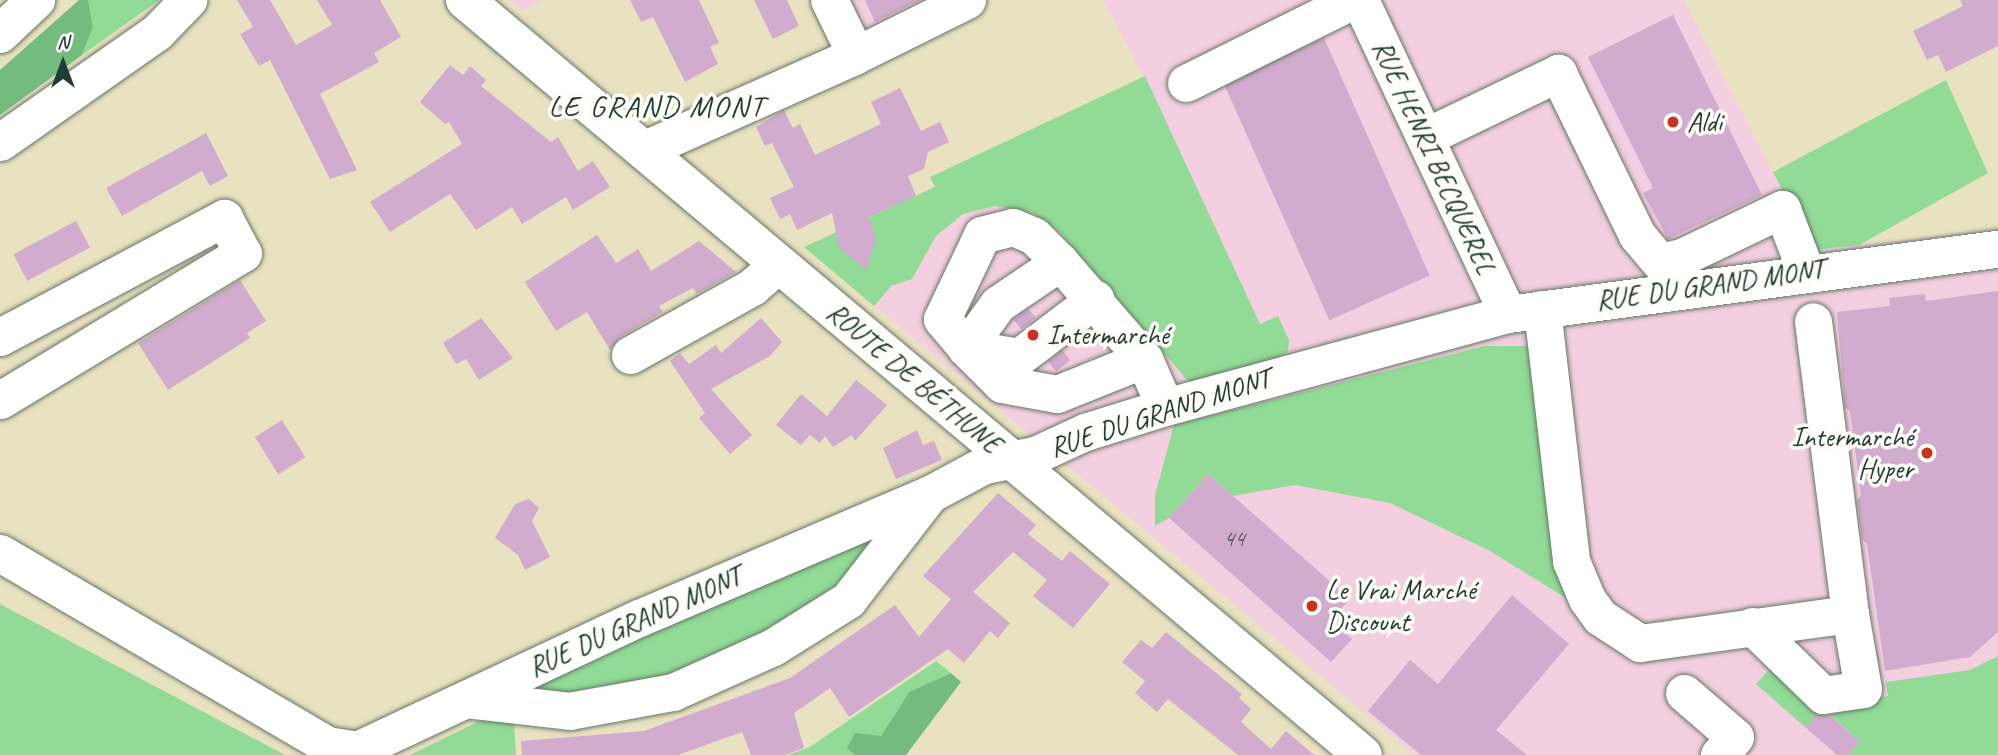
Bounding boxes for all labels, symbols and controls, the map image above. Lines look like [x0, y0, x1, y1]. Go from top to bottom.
north arrow [28, 28, 98, 98]
text: N [57, 30, 69, 54]
street label: RUE HENRI BECQUEREL [1365, 34, 1503, 280]
district label: LE GRAND MONT [551, 88, 763, 124]
place label: Aldi [1687, 105, 1722, 139]
marker: Aldi [1665, 114, 1681, 130]
street label: RUE DU GRAND MONT [1594, 252, 1826, 318]
street label: ROUTE DE BÉTHUNE [820, 295, 1008, 461]
place label: Intermarché [1047, 318, 1168, 352]
marker: Intermarché [1025, 327, 1041, 343]
street label: RUE DU GRAND MONT [1046, 362, 1274, 464]
place label: Intermarché Hyper [1792, 420, 1913, 486]
marker: Intermarché Hyper [1919, 445, 1935, 461]
house number: 44 [1223, 525, 1245, 553]
street label: RUE DU GRAND MONT [523, 560, 747, 684]
place label: Le Vrai Marché Discount [1326, 573, 1475, 639]
marker: Le Vrai Marché Discount [1304, 598, 1320, 614]

